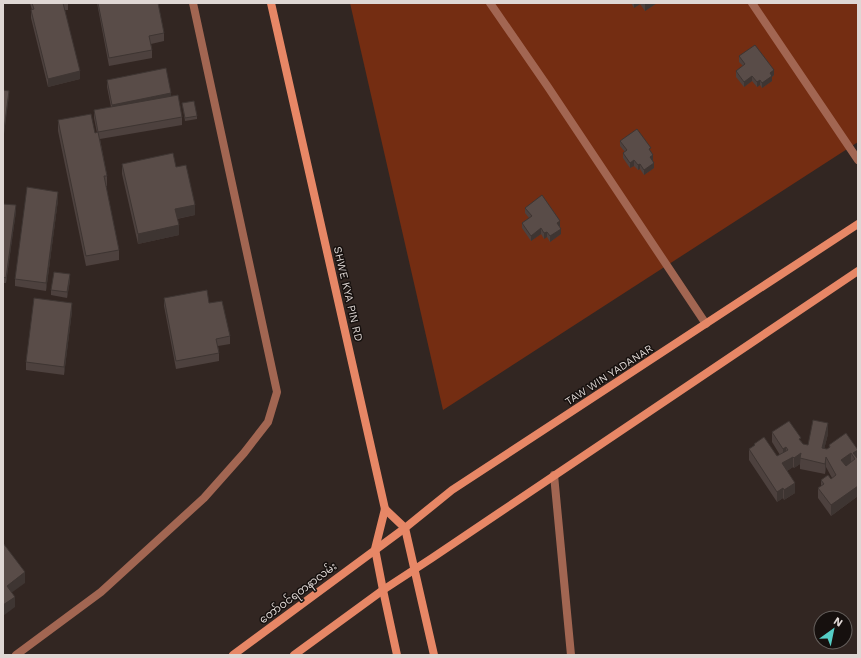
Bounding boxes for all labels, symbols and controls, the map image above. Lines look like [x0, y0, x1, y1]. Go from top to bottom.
street label: SHWE KYA PIN RD [331, 245, 365, 343]
street label: TAW WIN YADANAR [563, 342, 655, 408]
street label: တော်ဝင်ရတနာလမ်း [256, 559, 341, 628]
north arrow [813, 610, 853, 650]
text: N [831, 614, 845, 630]

